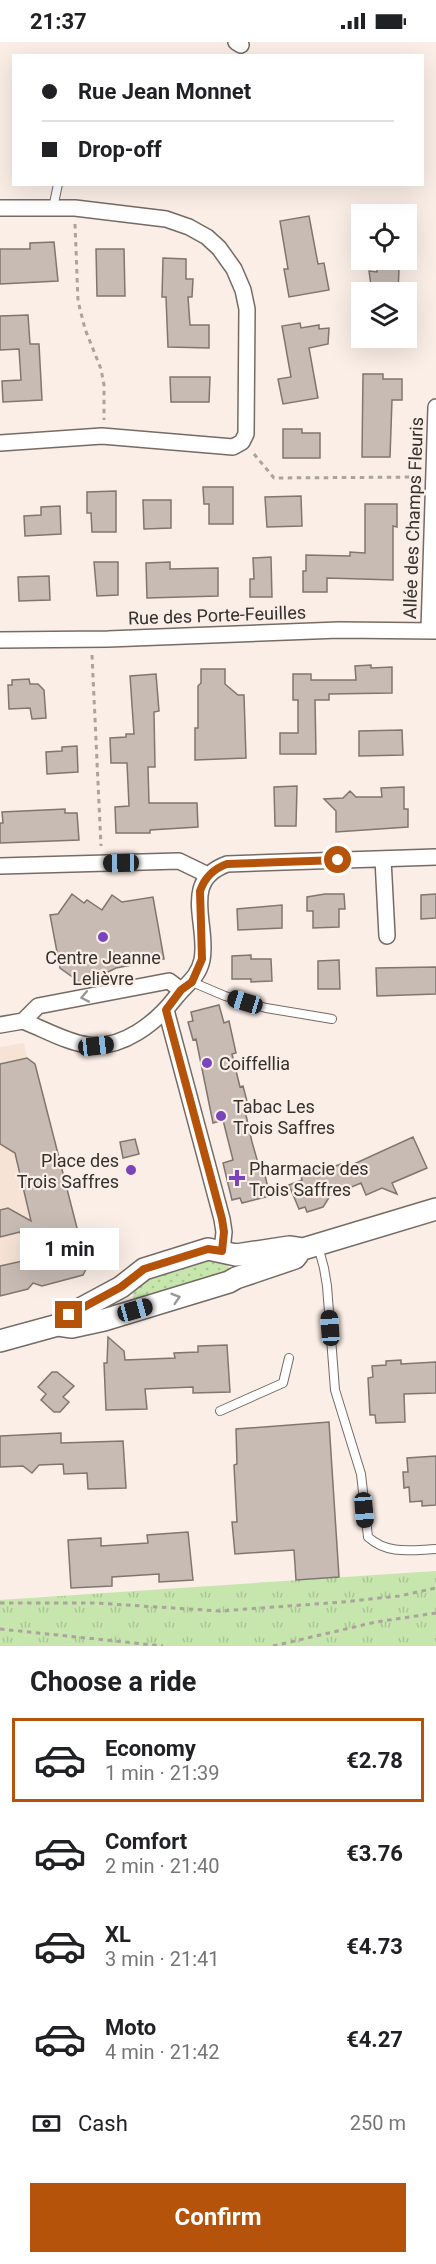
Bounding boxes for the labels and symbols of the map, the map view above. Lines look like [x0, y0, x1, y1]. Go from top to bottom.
street label: Allée des Champs Fleuris [399, 417, 427, 619]
street label: Rue des Porte-Feuilles [128, 601, 306, 629]
route start [324, 846, 351, 873]
car [103, 854, 139, 872]
marker: Centre Jeanne Lelièvre [96, 930, 110, 944]
place label: Centre Jeanne Lelièvre [45, 947, 161, 989]
car [225, 988, 265, 1016]
one-way arrow [81, 991, 90, 1003]
car [77, 1035, 115, 1057]
place label: Coiffellia [219, 1053, 290, 1074]
marker: Coiffellia [200, 1056, 214, 1070]
place label: Tabac Les Trois Saffres [233, 1096, 335, 1138]
marker: Tabac Les Trois Saffres [214, 1109, 228, 1123]
place label: Place des Trois Saffres [17, 1150, 119, 1192]
place label: Pharmacie des Trois Saffres [249, 1158, 369, 1200]
marker: Place des Trois Saffres [124, 1163, 138, 1177]
marker: Pharmacie des Trois Saffres [230, 1171, 244, 1185]
callout: 1 min [20, 1228, 118, 1270]
one-way arrow [170, 1293, 181, 1305]
car [115, 1296, 155, 1324]
route end [55, 1301, 82, 1328]
car [320, 1309, 340, 1347]
car [353, 1491, 375, 1529]

